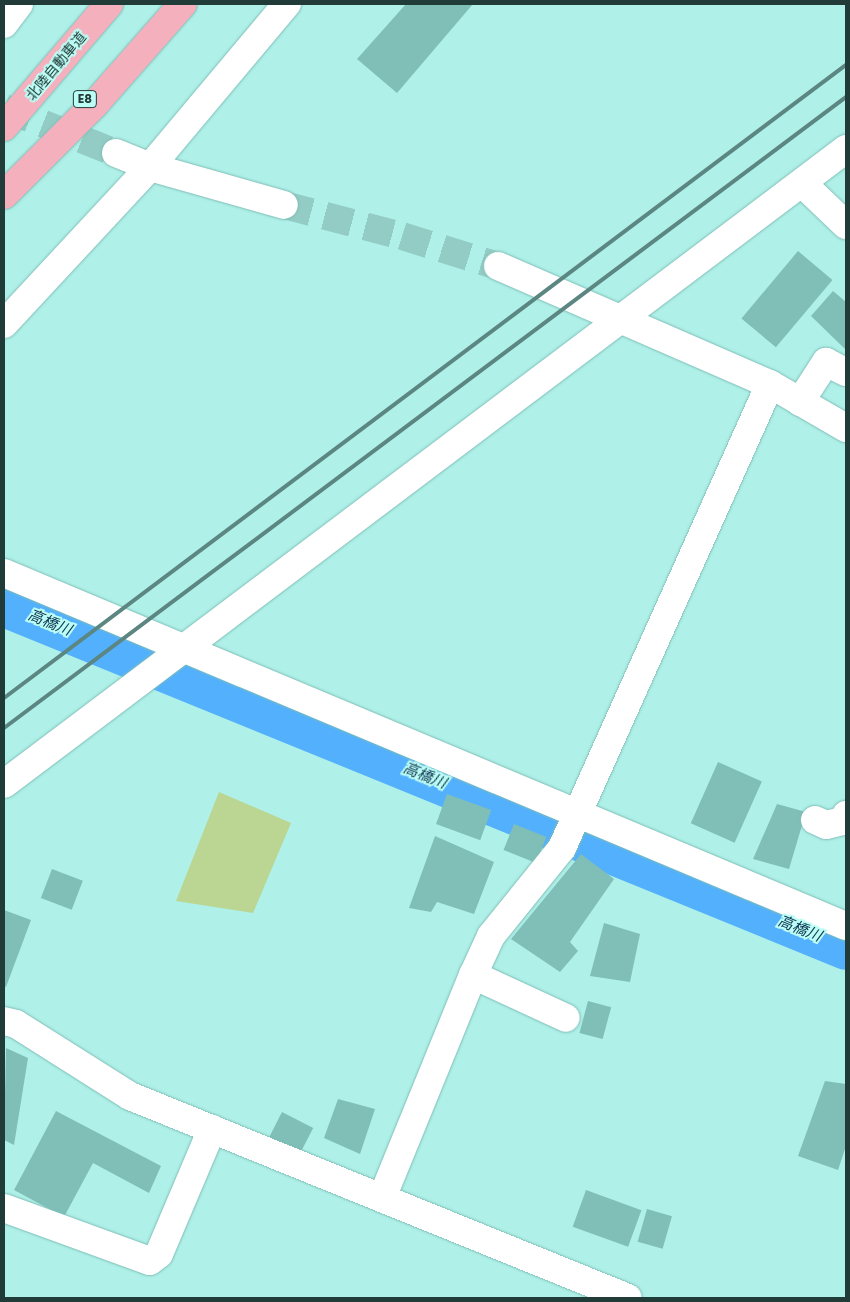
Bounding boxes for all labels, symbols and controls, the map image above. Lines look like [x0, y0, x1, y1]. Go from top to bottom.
street label: 北陸自動車道 [23, 28, 89, 104]
road number: E8 [72, 90, 98, 108]
water label: 高橋川 [26, 605, 74, 639]
water label: 高橋川 [401, 758, 449, 792]
water label: 高橋川 [776, 911, 824, 945]

